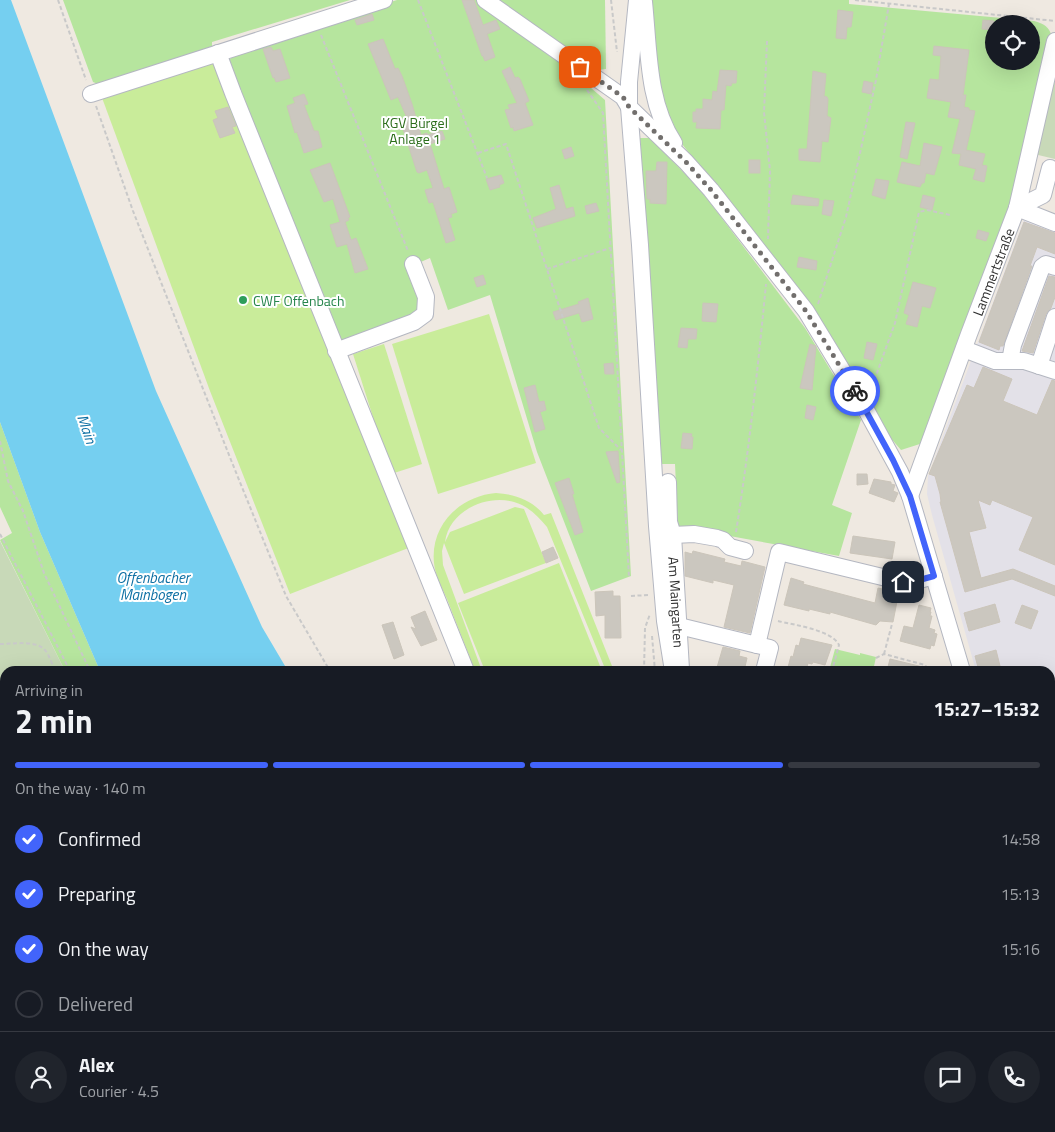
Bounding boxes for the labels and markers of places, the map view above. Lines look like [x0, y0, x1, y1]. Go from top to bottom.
pin [559, 46, 601, 88]
place label: CWF Offenbach [253, 290, 344, 311]
marker: CWF Offenbach [237, 294, 249, 306]
pin [882, 561, 924, 603]

